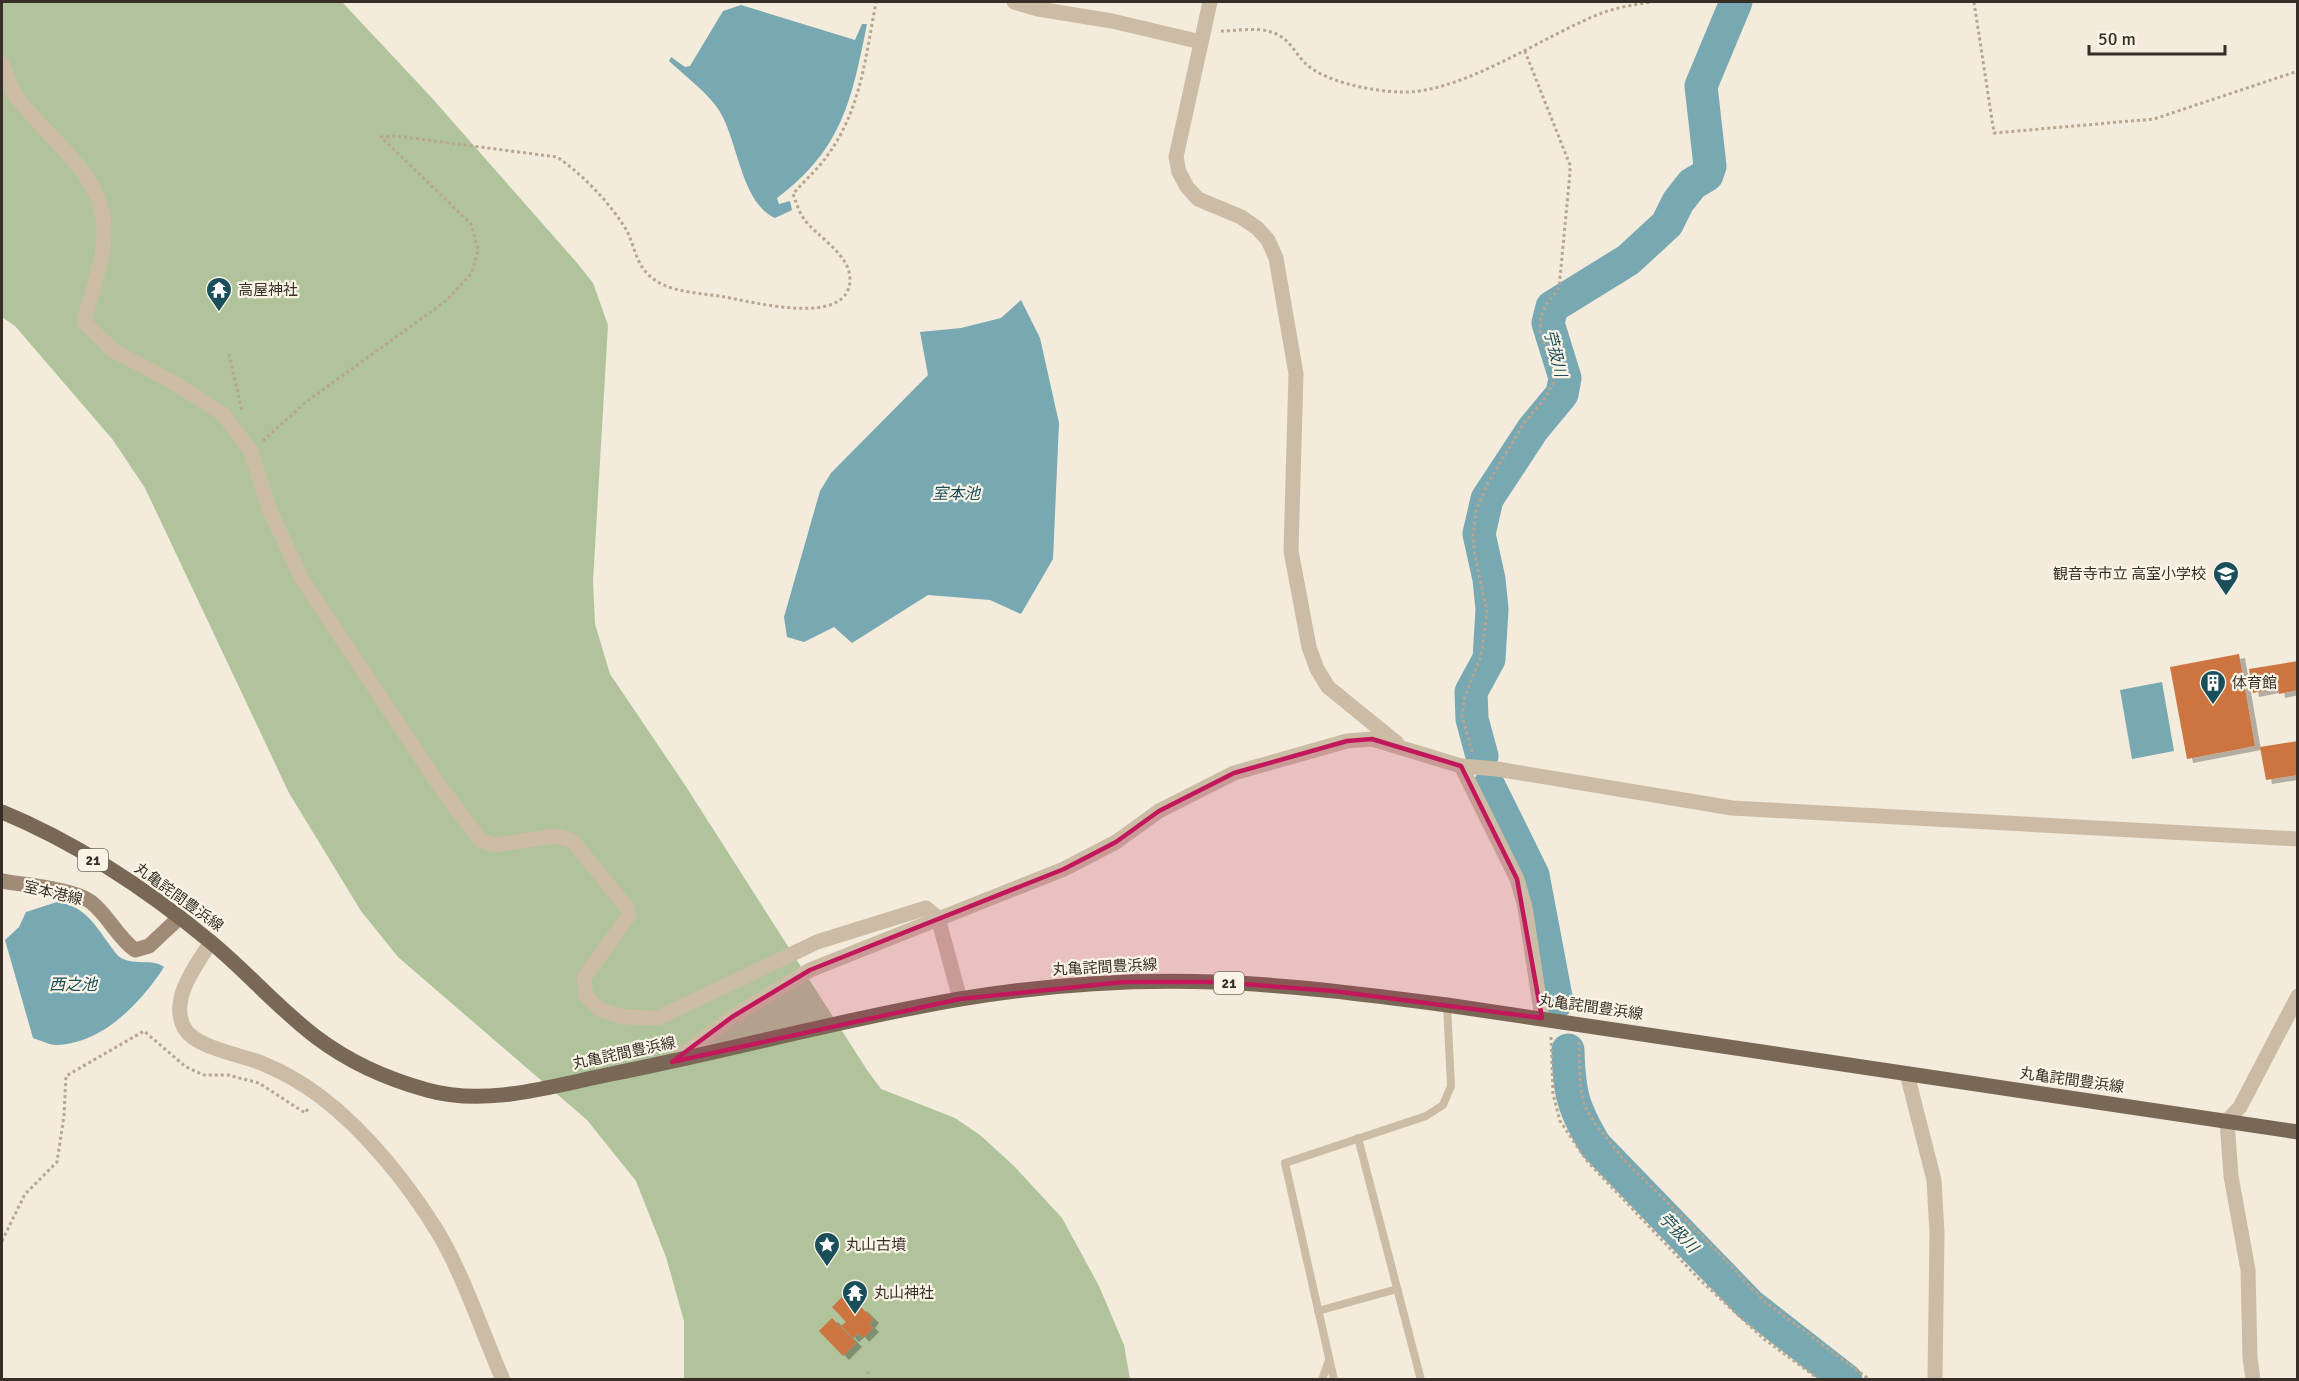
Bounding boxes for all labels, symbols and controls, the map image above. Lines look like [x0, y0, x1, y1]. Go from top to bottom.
scale bar [2089, 18, 2226, 56]
text: 50 m [2098, 28, 2136, 50]
temple icon: 高屋神社 [204, 275, 234, 313]
place label: 高屋神社 [238, 281, 298, 299]
water label: 苧扱川 [1540, 328, 1571, 381]
water label: 室本池 [932, 484, 982, 504]
school or university icon: 観音寺市立 高室小学校 [2211, 559, 2241, 597]
place label: 観音寺市立 高室小学校 [2053, 565, 2206, 583]
building icon: 体育館 [2198, 668, 2228, 706]
place label: 体育館 [2232, 674, 2277, 692]
road number: 21 [78, 849, 108, 871]
street label: 丸亀詫間豊浜線 [131, 859, 227, 935]
street label: 室本港線 [22, 877, 84, 909]
street label: 丸亀詫間豊浜線 [1052, 955, 1158, 979]
road number: 21 [1214, 972, 1244, 994]
water label: 西之池 [49, 975, 99, 995]
street label: 丸亀詫間豊浜線 [1538, 991, 1644, 1023]
street label: 丸亀詫間豊浜線 [571, 1033, 677, 1073]
street label: 丸亀詫間豊浜線 [2019, 1064, 2125, 1096]
water label: 苧扱川 [1654, 1208, 1704, 1258]
place icon: 丸山古墳 [812, 1230, 842, 1268]
place label: 丸山古墳 [846, 1236, 906, 1254]
temple icon: 丸山神社 [840, 1278, 870, 1316]
place label: 丸山神社 [874, 1284, 934, 1302]

